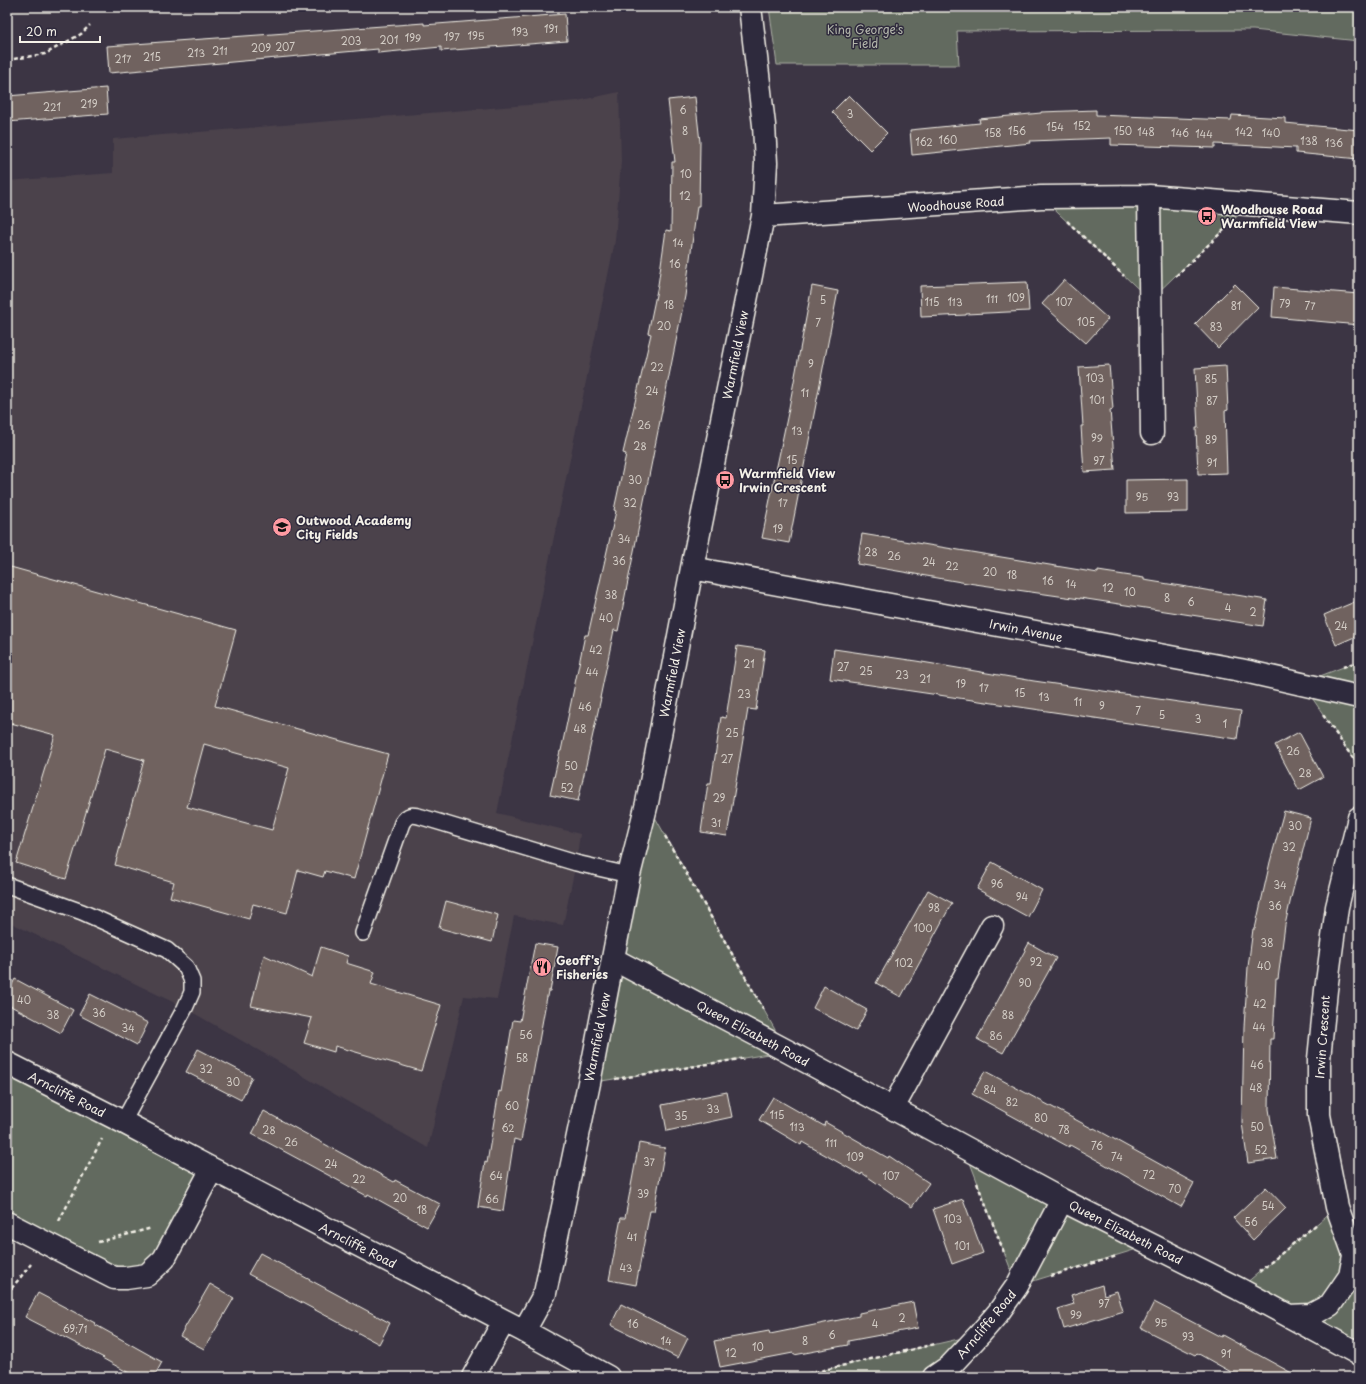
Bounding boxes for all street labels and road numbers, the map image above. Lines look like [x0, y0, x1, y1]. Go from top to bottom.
street label: Woodhouse Road [907, 192, 1005, 216]
street label: Warmfield View [718, 308, 753, 401]
street label: Irwin Avenue [988, 614, 1065, 646]
street label: Warmfield View [655, 626, 690, 719]
street label: Warmfield View [580, 990, 615, 1083]
street label: Irwin Crescent [1310, 995, 1334, 1079]
street label: Queen Elizabeth Road [693, 996, 813, 1070]
street label: Arncliffe Road [25, 1067, 109, 1121]
street label: Queen Elizabeth Road [1066, 1195, 1186, 1269]
street label: Arncliffe Road [316, 1218, 400, 1272]
street label: Arncliffe Road [952, 1286, 1020, 1362]

